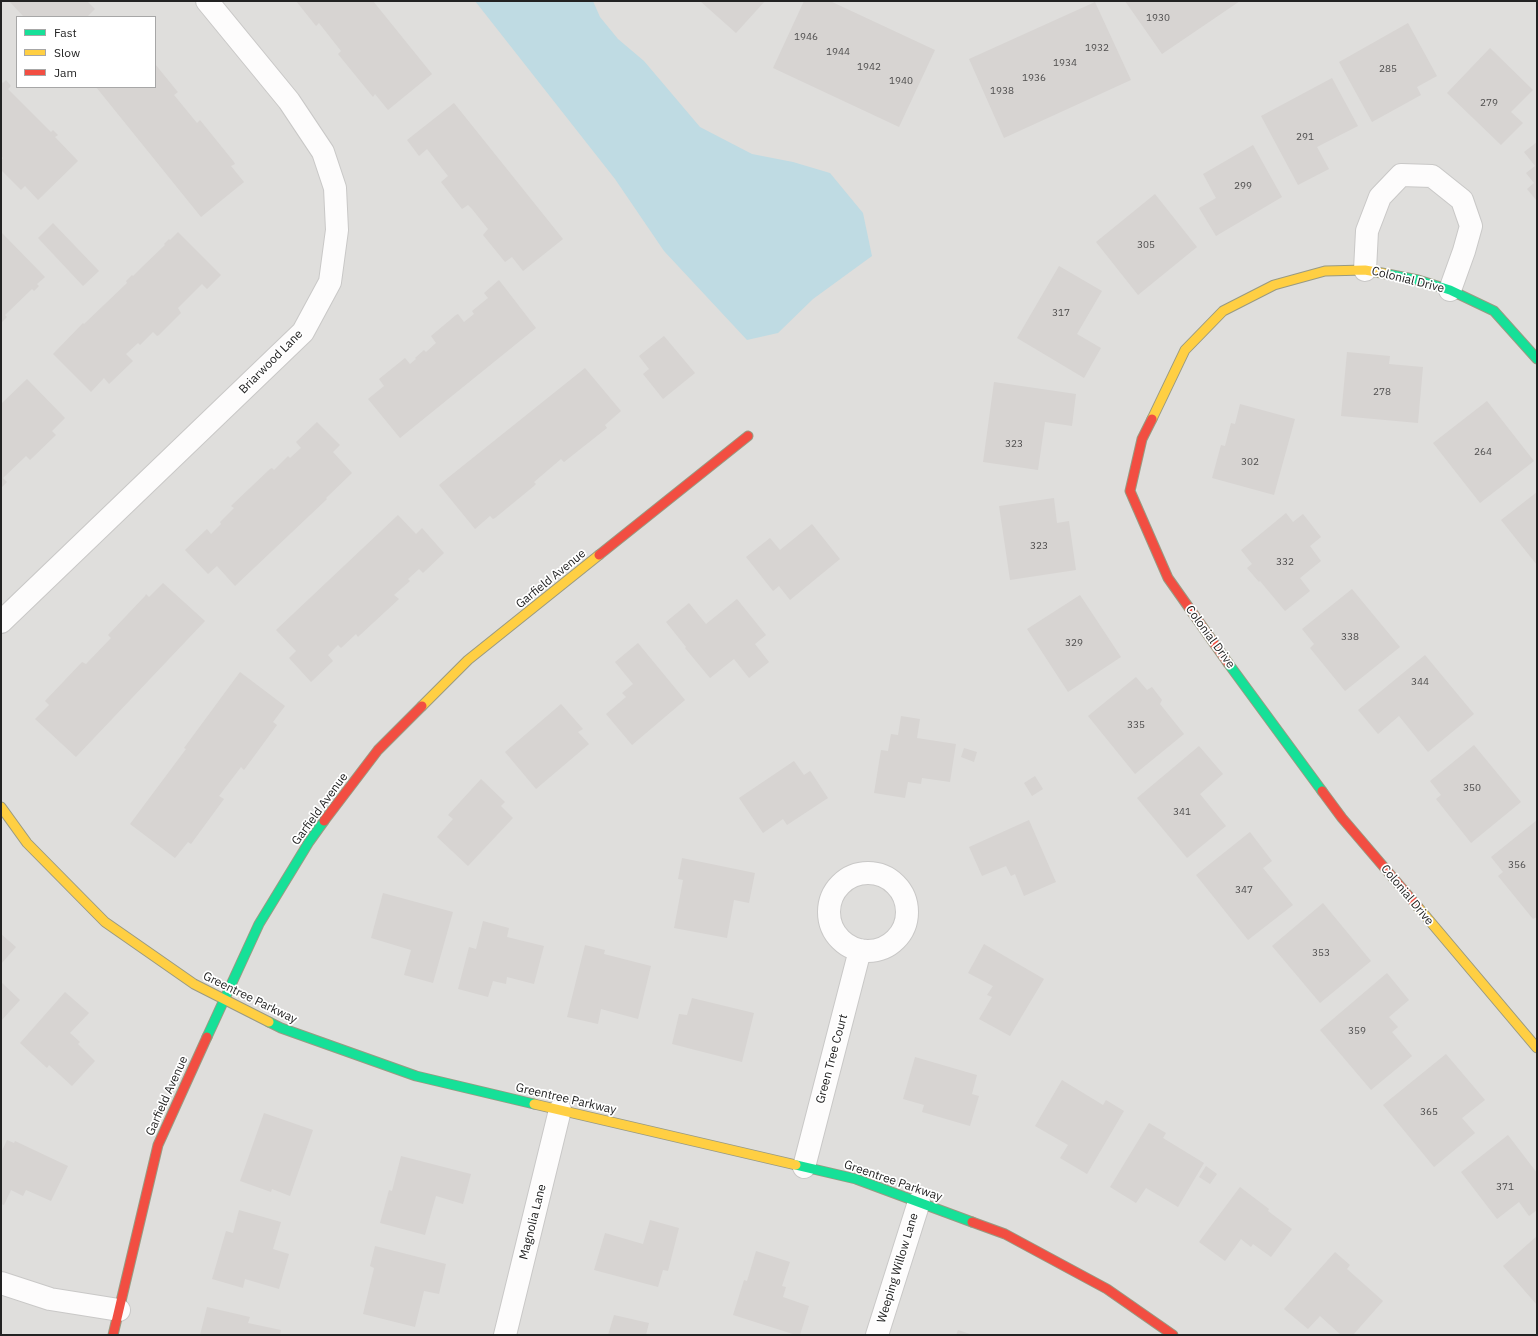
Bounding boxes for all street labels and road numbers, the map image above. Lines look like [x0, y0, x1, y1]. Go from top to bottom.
street label: Colonial Drive [1370, 264, 1446, 296]
street label: Briarwood Lane [236, 327, 306, 397]
street label: Garfield Avenue [513, 546, 589, 612]
street label: Colonial Drive [1182, 603, 1238, 671]
street label: Garfield Avenue [289, 770, 351, 848]
street label: Colonial Drive [1378, 862, 1436, 928]
street label: Greentree Parkway [201, 969, 299, 1027]
street label: Green Tree Court [813, 1013, 851, 1105]
street label: Garfield Avenue [143, 1054, 191, 1138]
street label: Greentree Parkway [514, 1080, 618, 1118]
street label: Greentree Parkway [842, 1157, 944, 1205]
street label: Magnolia Lane [517, 1183, 549, 1261]
street label: Weeping Willow Lane [874, 1211, 922, 1325]

